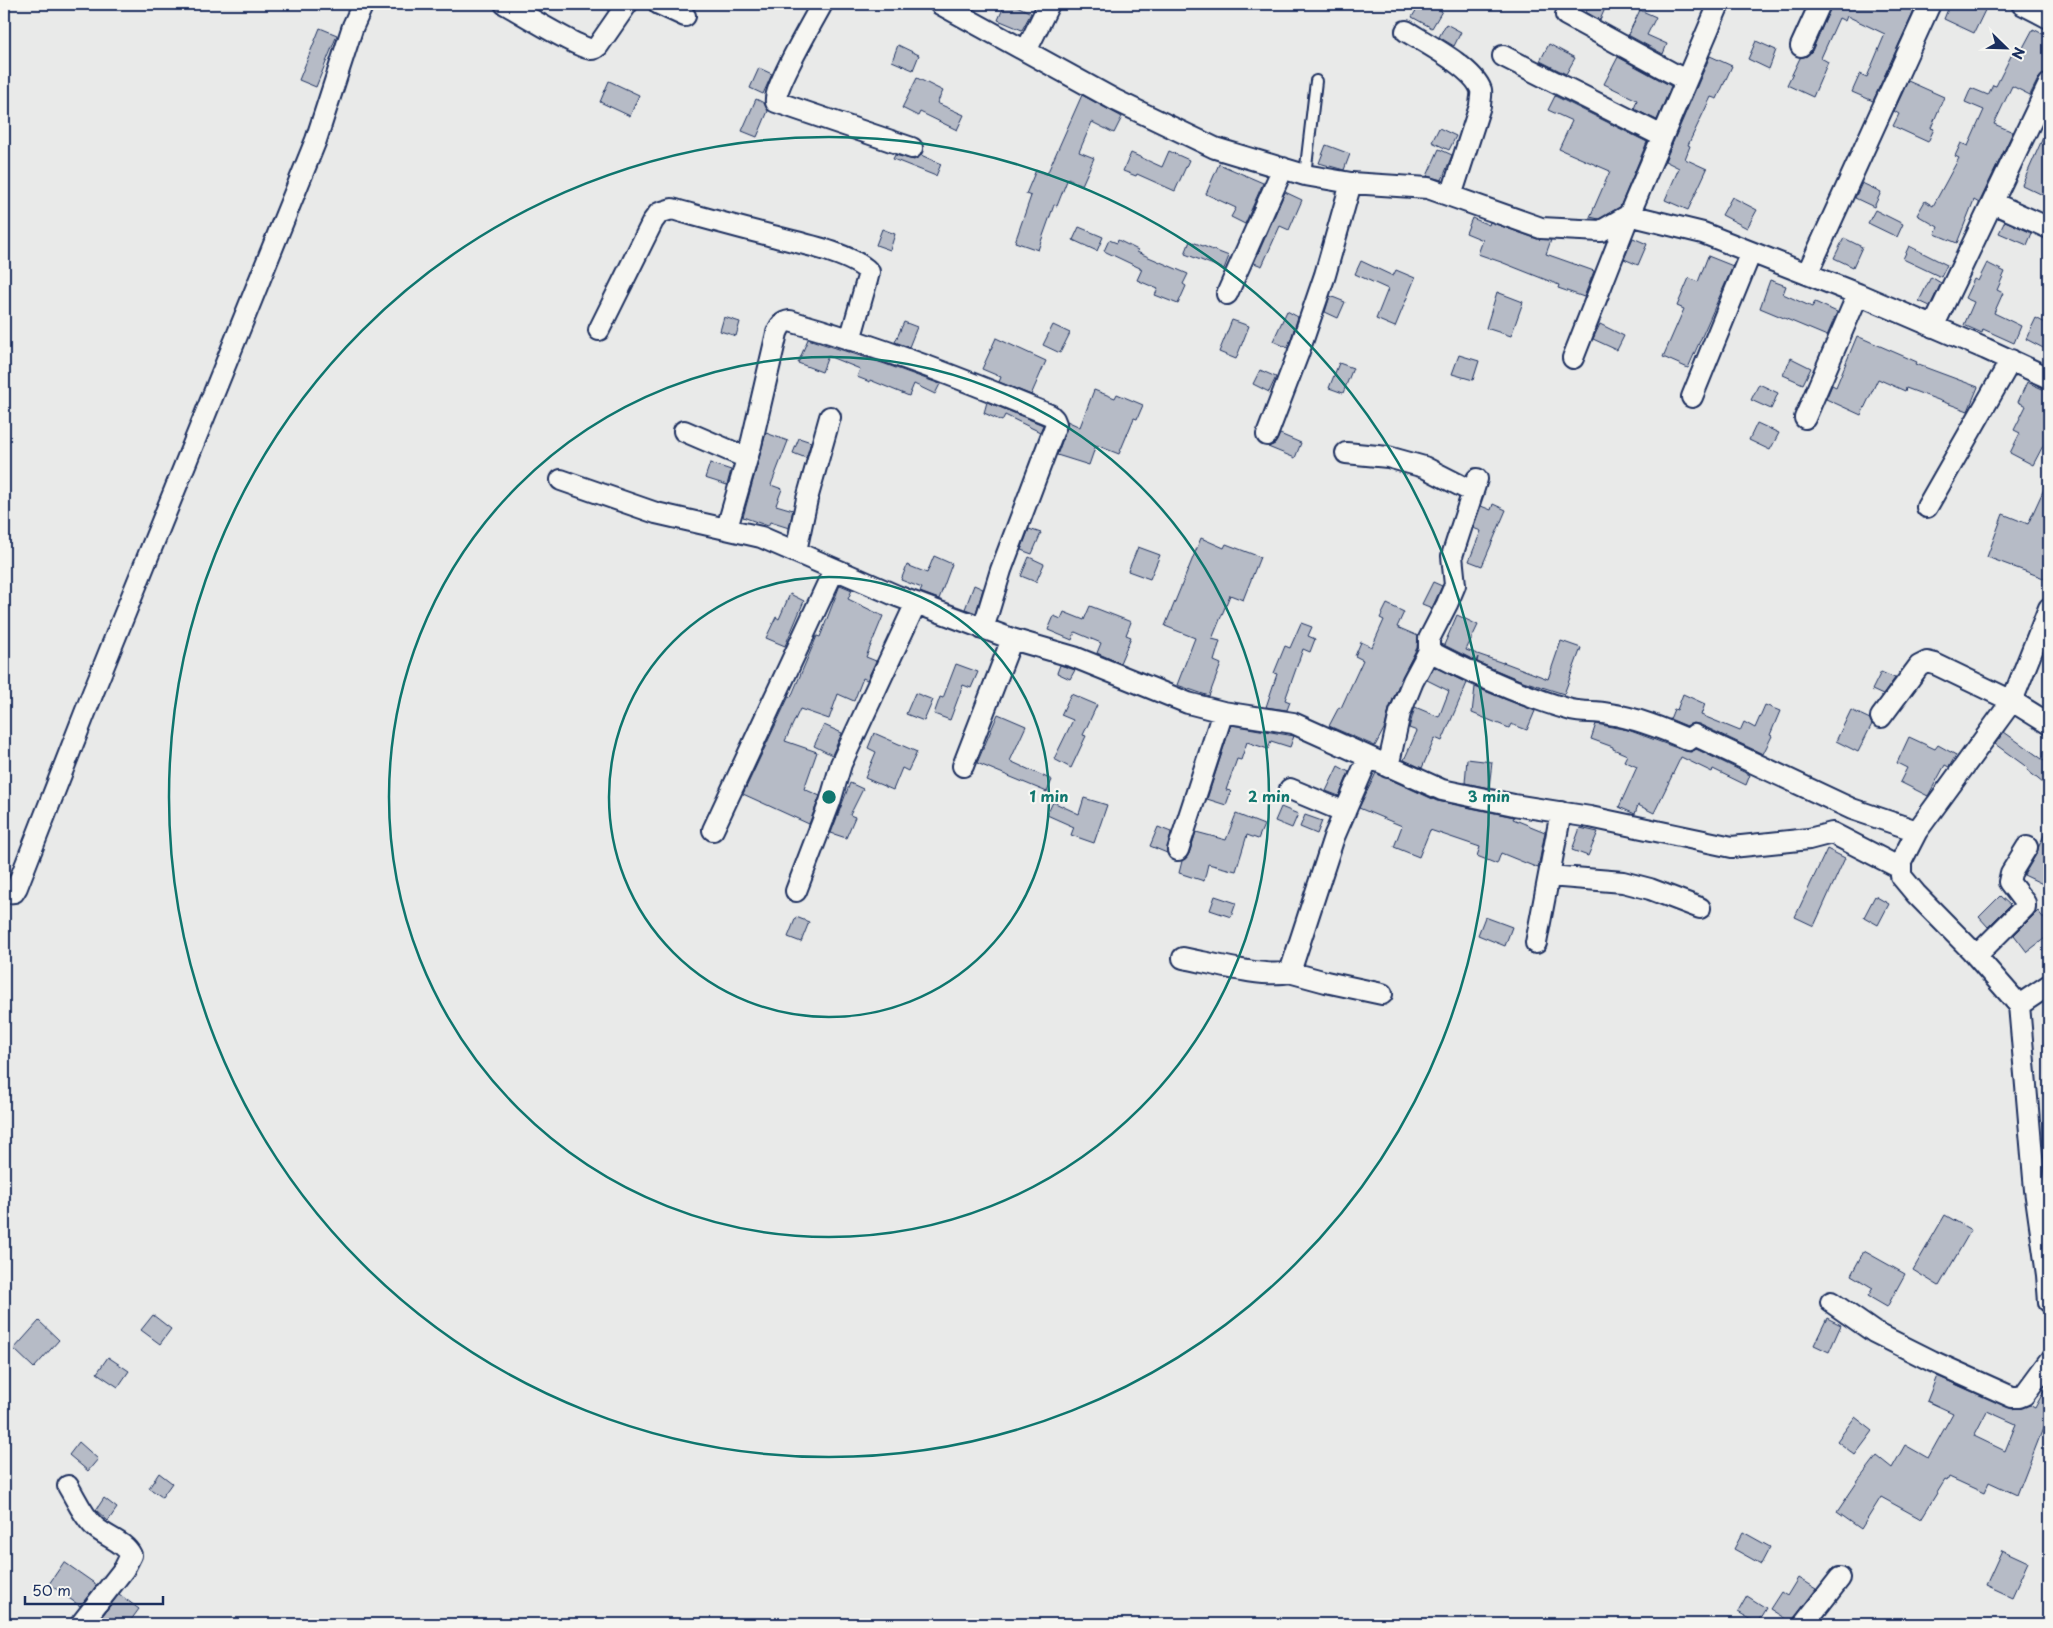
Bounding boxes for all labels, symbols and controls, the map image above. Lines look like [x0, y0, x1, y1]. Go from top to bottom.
north arrow [1980, 22, 2030, 72]
text: N [2007, 44, 2030, 62]
text: 1 min [1030, 784, 1068, 807]
text: 2 min [1248, 784, 1290, 807]
text: 3 min [1468, 784, 1510, 807]
centre of rings [820, 788, 838, 806]
scale bar [25, 1573, 162, 1605]
text: 50 m [32, 1578, 71, 1601]

